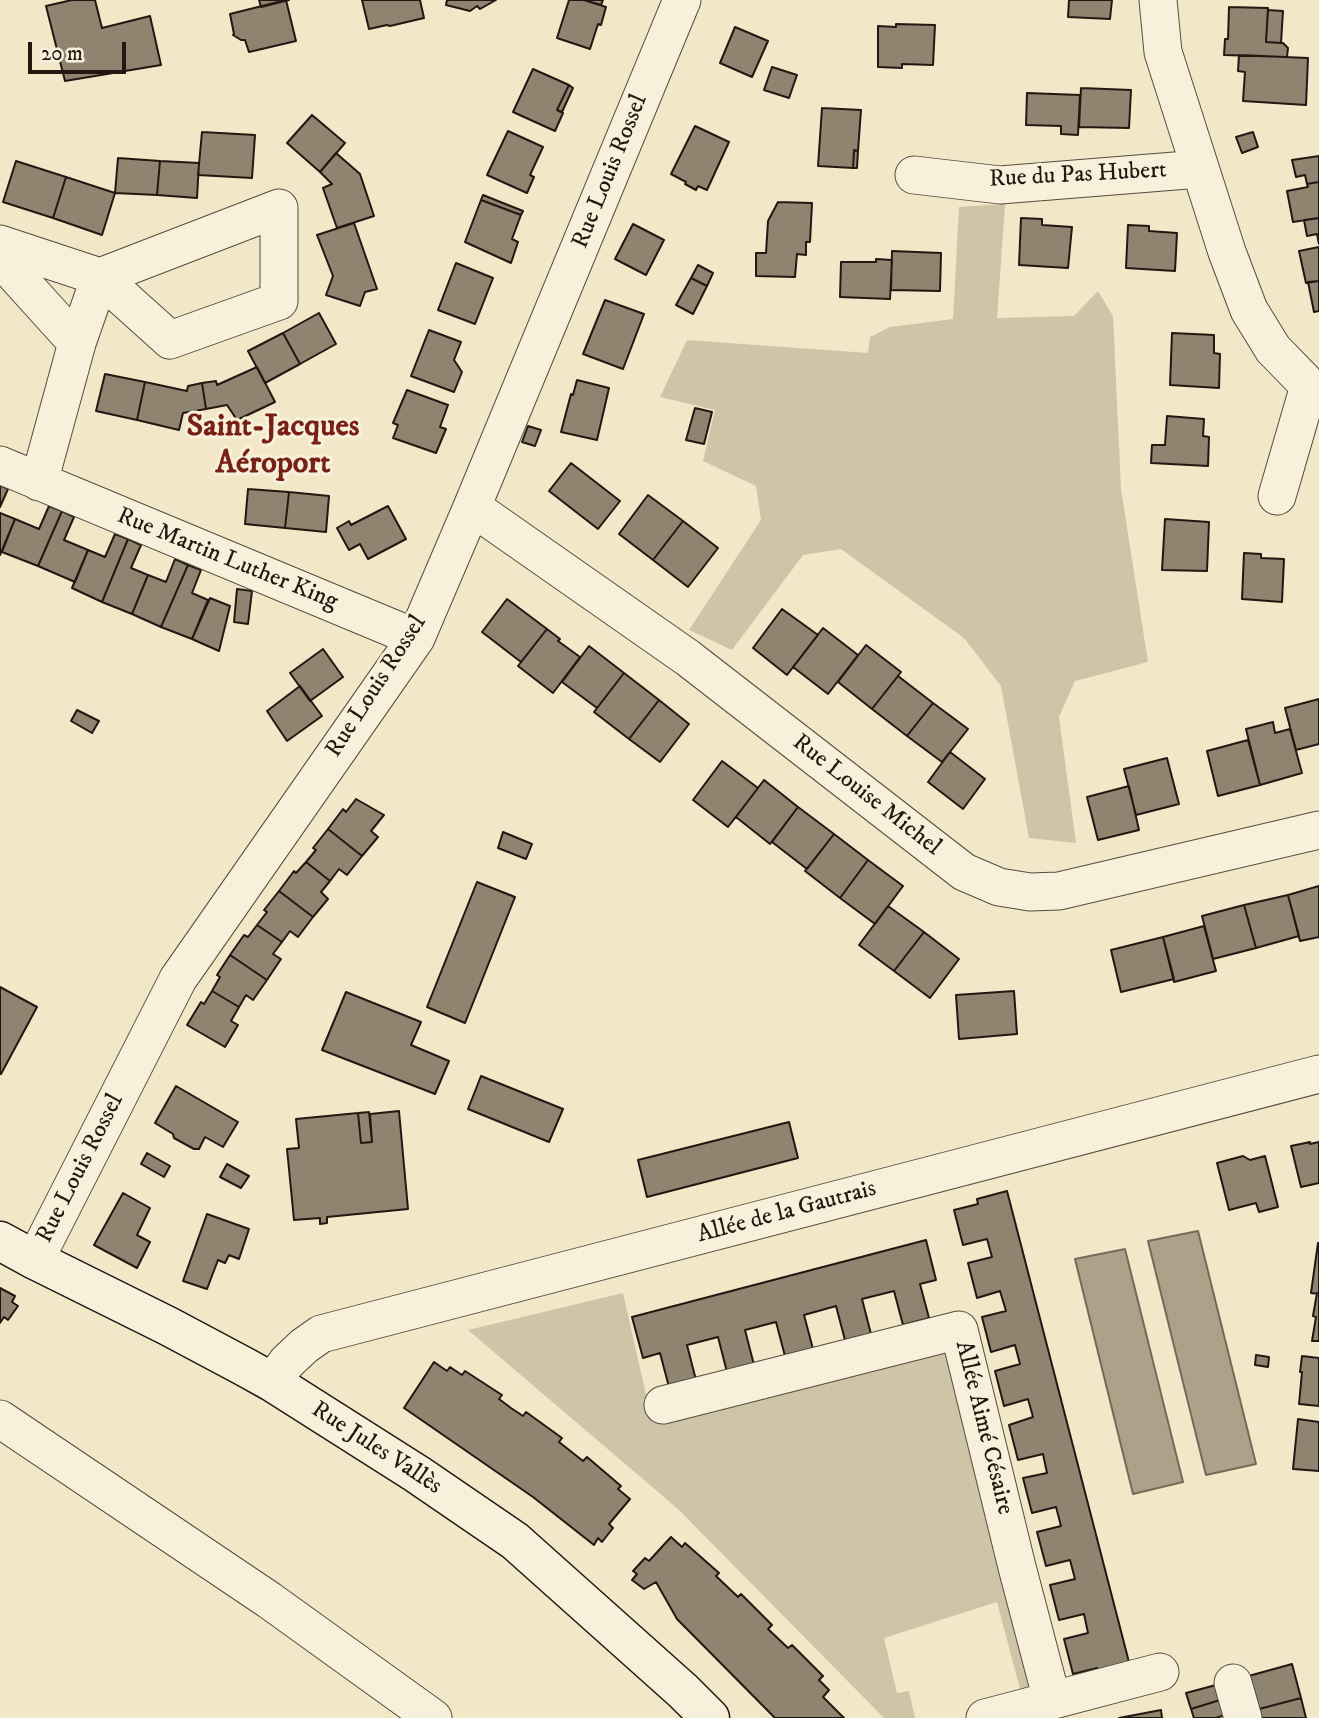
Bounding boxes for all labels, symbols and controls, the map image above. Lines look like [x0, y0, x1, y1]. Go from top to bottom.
scale bar [32, 28, 130, 72]
text: 20 m [41, 41, 83, 67]
street label: Rue Louis Rossel [567, 91, 655, 253]
street label: Rue du Pas Hubert [988, 157, 1168, 195]
district label: Saint-Jacques Aéroport [186, 409, 360, 484]
street label: Rue Martin Luther King [112, 503, 342, 617]
street label: Rue Louis Rossel [320, 611, 434, 763]
street label: Rue Louise Michel [786, 729, 946, 863]
street label: Rue Louis Rossel [31, 1090, 131, 1248]
street label: Allée de la Gautrais [694, 1175, 880, 1251]
street label: Allée Aimé Césaire [947, 1338, 1019, 1518]
street label: Rue Jules Vallès [305, 1396, 447, 1502]

